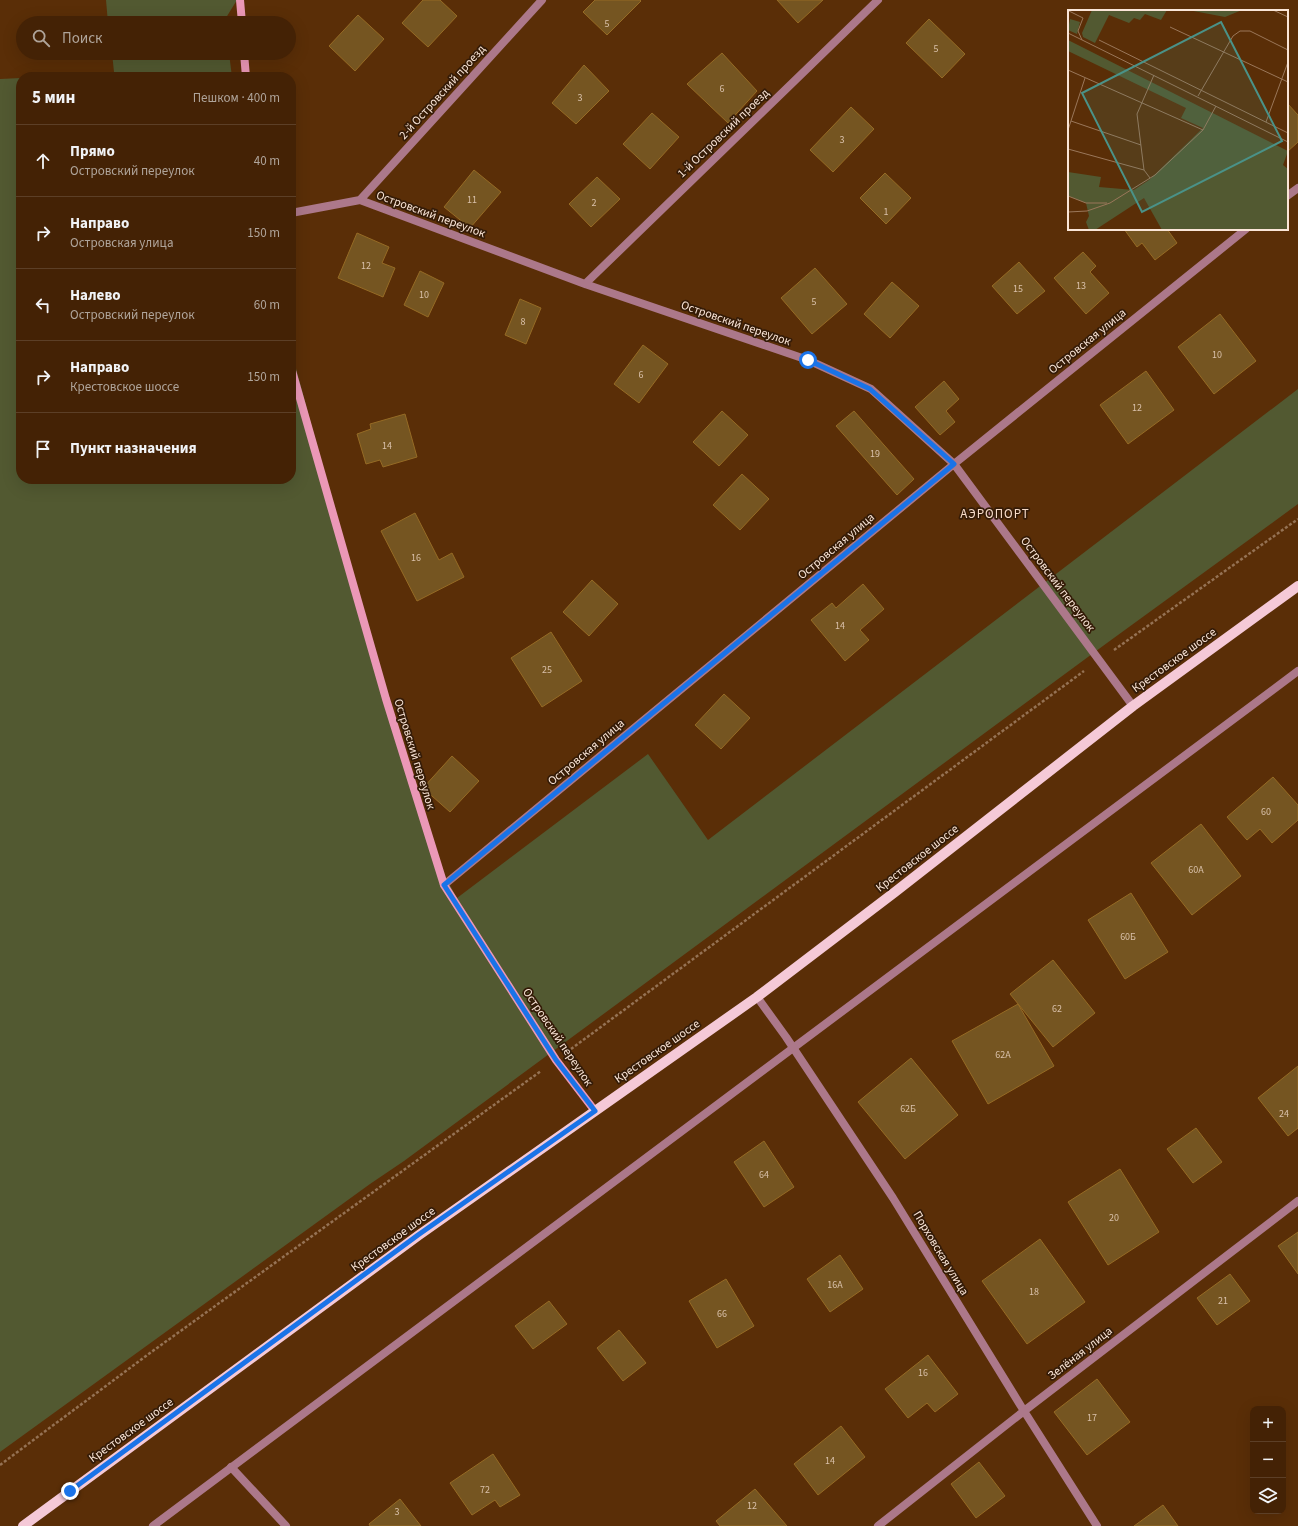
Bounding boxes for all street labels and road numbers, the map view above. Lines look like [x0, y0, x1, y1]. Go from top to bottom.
street label: 2-й Островский проезд [395, 41, 490, 143]
street label: 1-й Островский проезд [674, 84, 774, 182]
street label: Островский переулок [374, 187, 488, 242]
street label: Островский переулок [679, 297, 793, 350]
street label: Островская улица [1045, 305, 1130, 378]
street label: Островская улица [794, 509, 878, 584]
street label: Островский переулок [1016, 533, 1099, 635]
street label: Крестовское шоссе [1129, 624, 1220, 697]
street label: Островский переулок [390, 697, 439, 812]
street label: Островская улица [544, 715, 628, 790]
street label: Крестовское шоссе [872, 821, 962, 896]
street label: Островский переулок [518, 985, 597, 1090]
street label: Крестовское шоссе [611, 1016, 703, 1087]
street label: Крестовское шоссе [348, 1203, 439, 1276]
street label: Порховская улица [909, 1208, 973, 1299]
street label: Зелёная улица [1044, 1323, 1116, 1384]
street label: Крестовское шоссе [86, 1394, 177, 1467]

